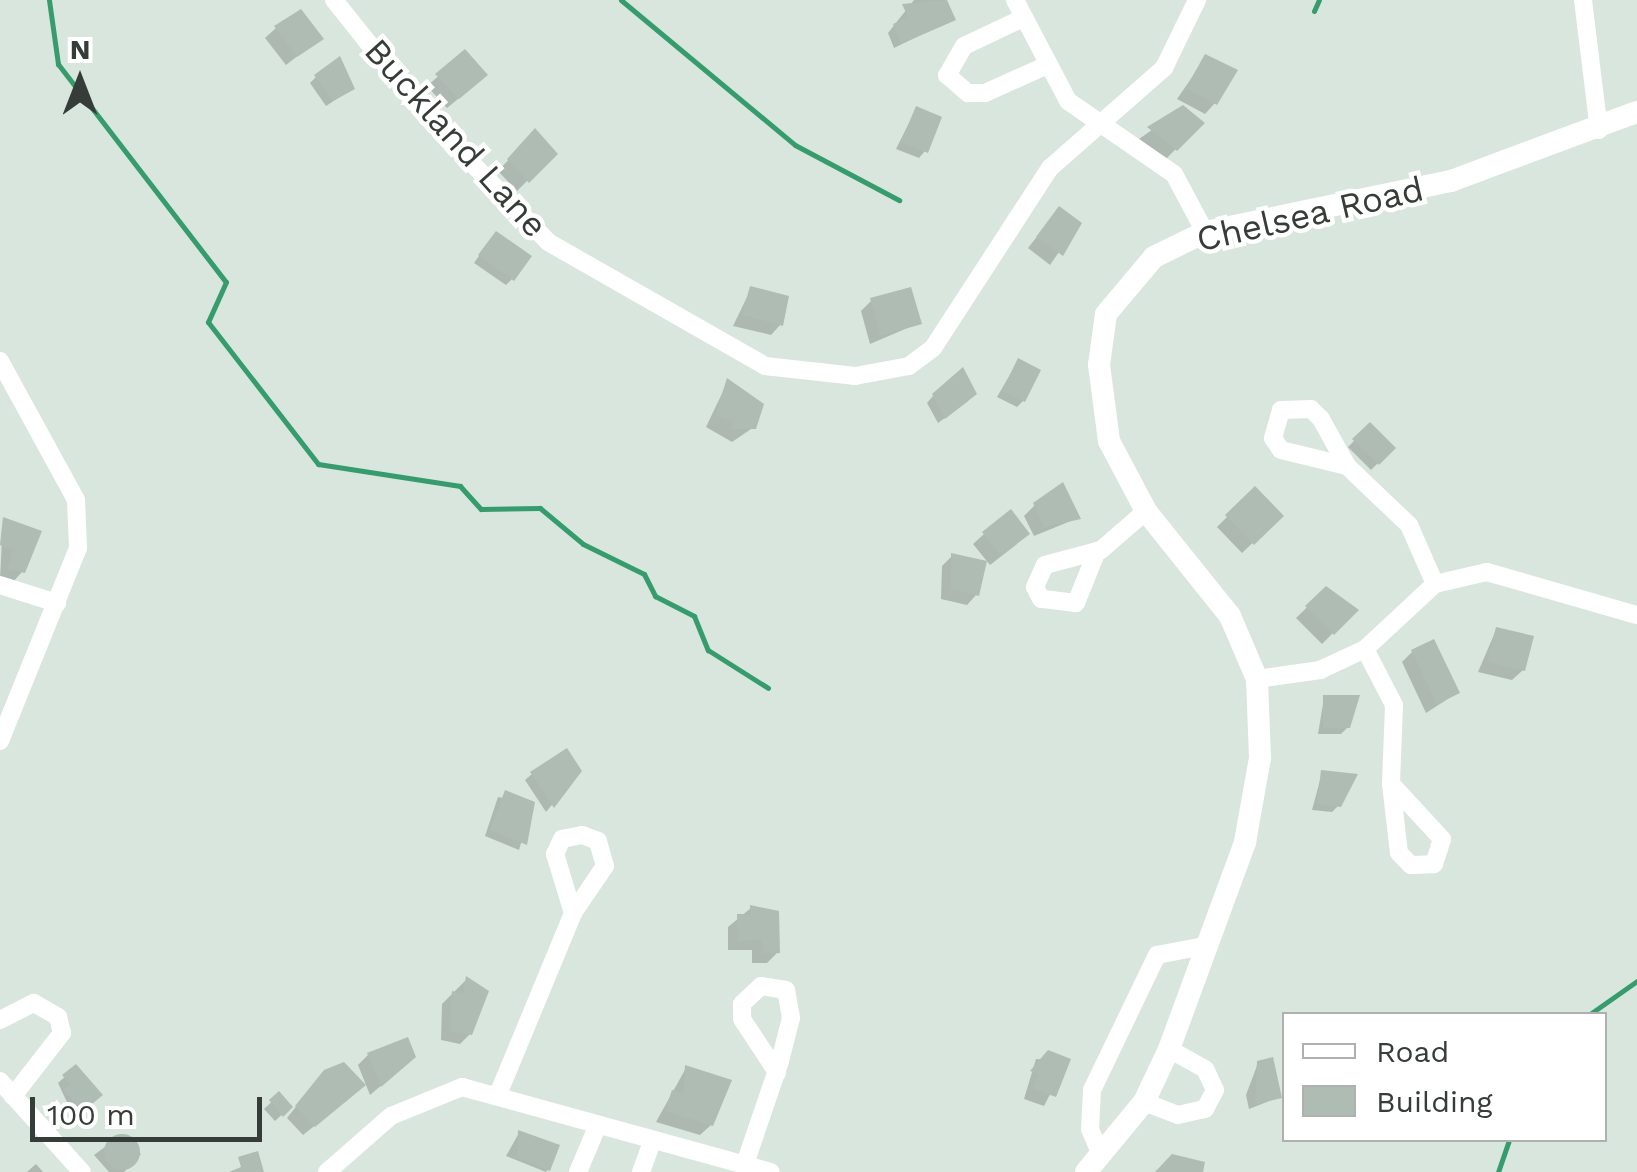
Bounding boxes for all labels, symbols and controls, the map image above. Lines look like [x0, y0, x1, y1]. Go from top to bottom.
north arrow [30, 30, 130, 130]
street label: Buckland Lane [356, 30, 556, 246]
text: N [70, 33, 90, 66]
street label: Chelsea Road [1192, 167, 1428, 261]
legend [1282, 1012, 1607, 1142]
text: Road [1376, 1034, 1449, 1069]
scale bar [35, 1077, 268, 1139]
text: Building [1376, 1084, 1493, 1119]
text: 100 m [47, 1097, 135, 1132]

